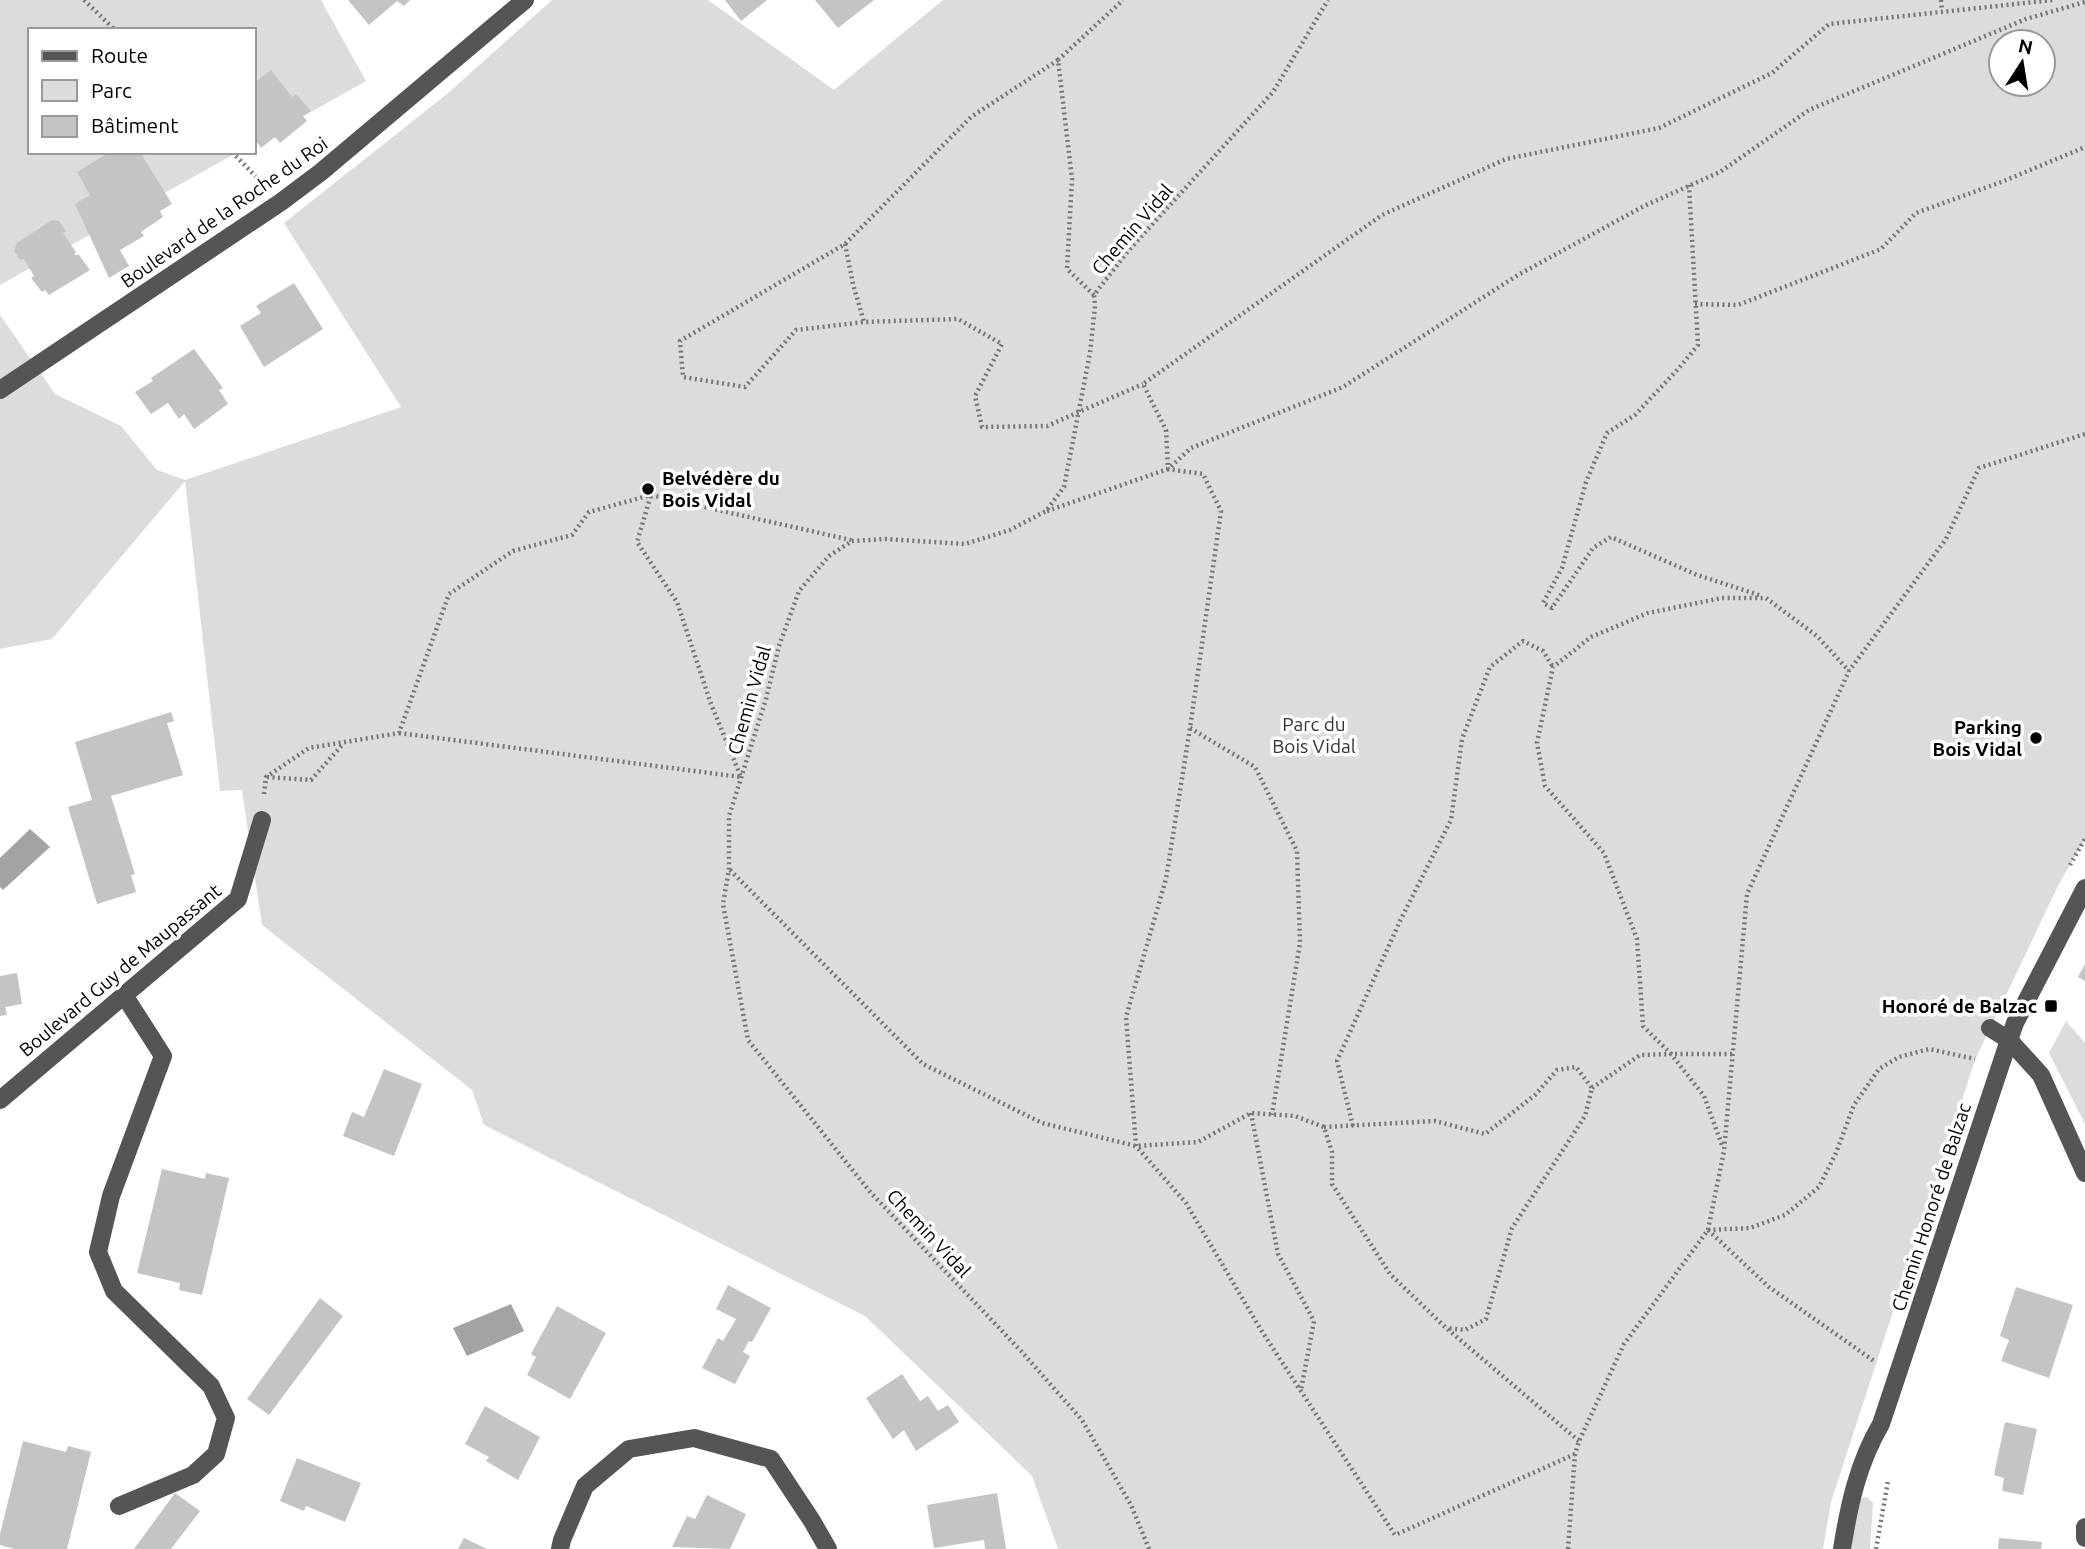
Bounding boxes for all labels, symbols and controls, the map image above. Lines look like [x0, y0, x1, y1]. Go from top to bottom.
legend [28, 28, 256, 154]
north arrow [1987, 28, 2057, 98]
text: N [2016, 34, 2035, 59]
text: Route [91, 43, 148, 67]
text: Parc [91, 78, 132, 102]
text: Bâtiment [91, 113, 178, 137]
street label: Boulevard de la Roche du Roi [116, 132, 332, 292]
street label: Chemin Vidal [1087, 179, 1177, 279]
place label: Belvédère du Bois Vidal [662, 467, 780, 511]
marker: Belvédère du Bois Vidal [640, 481, 656, 497]
street label: Chemin Vidal [723, 643, 775, 757]
park label: Parc du Bois Vidal [1272, 713, 1356, 757]
place label: Parking Bois Vidal [1933, 716, 2022, 760]
marker: Parking Bois Vidal [2028, 730, 2044, 746]
street label: Boulevard Guy de Maupassant [15, 879, 226, 1061]
place label: Honoré de Balzac [1882, 995, 2037, 1017]
marker: Honoré de Balzac [2043, 998, 2059, 1014]
street label: Chemin Honoré de Balzac [1887, 1100, 1975, 1314]
street label: Chemin Vidal [883, 1184, 975, 1282]

